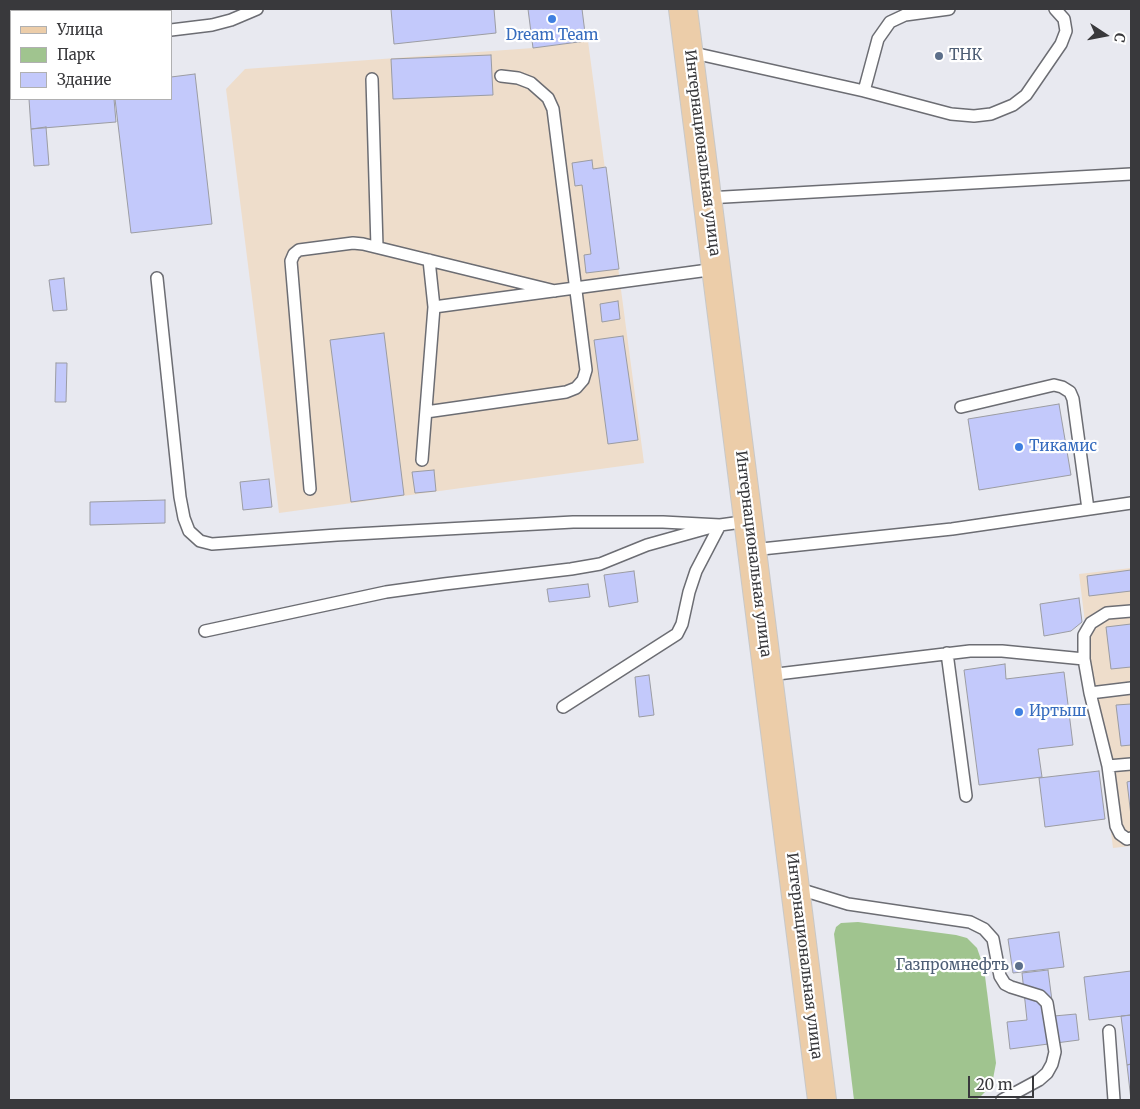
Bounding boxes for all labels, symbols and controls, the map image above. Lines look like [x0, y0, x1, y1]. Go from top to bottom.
legend [10, 10, 172, 100]
north arrow [1080, 10, 1130, 60]
marker: Dream Team [546, 13, 558, 25]
text: Улица [57, 20, 103, 39]
place label: Dream Team [506, 27, 598, 45]
text: С [1110, 32, 1129, 44]
text: Парк [57, 45, 95, 64]
place label: ТНК [949, 47, 982, 65]
street label: Интернациональная улица [680, 49, 724, 257]
marker: ТНК [933, 50, 945, 62]
text: Здание [57, 70, 111, 89]
place label: Тикамис [1029, 438, 1097, 456]
marker: Тикамис [1013, 441, 1025, 453]
street label: Интернациональная улица [731, 450, 775, 658]
place label: Иртыш [1029, 703, 1086, 721]
marker: Иртыш [1013, 706, 1025, 718]
street label: Интернациональная улица [782, 852, 826, 1060]
place label: Газпромнефть [896, 957, 1009, 975]
marker: Газпромнефть [1013, 960, 1025, 972]
scale bar [970, 1066, 1036, 1098]
text: 20 m [976, 1075, 1013, 1094]

